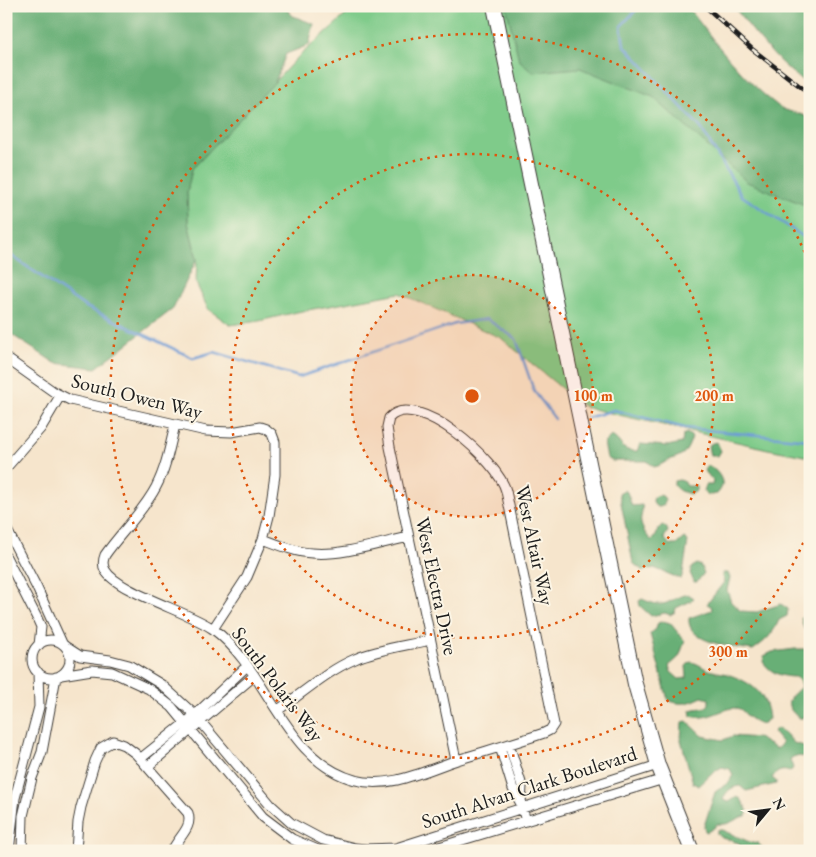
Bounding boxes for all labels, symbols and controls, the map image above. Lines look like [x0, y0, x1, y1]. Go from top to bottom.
street label: South Owen Way [69, 367, 205, 425]
text: 100 m [573, 386, 613, 405]
text: 200 m [694, 386, 734, 405]
centre of rings [463, 387, 481, 405]
street label: West Altair Way [510, 483, 560, 608]
street label: West Electra Drive [410, 515, 464, 658]
street label: South Polaris Way [226, 621, 330, 747]
text: 300 m [708, 642, 748, 661]
street label: South Alvan Clark Boulevard [418, 740, 641, 834]
north arrow [744, 784, 794, 834]
text: N [769, 794, 790, 814]

